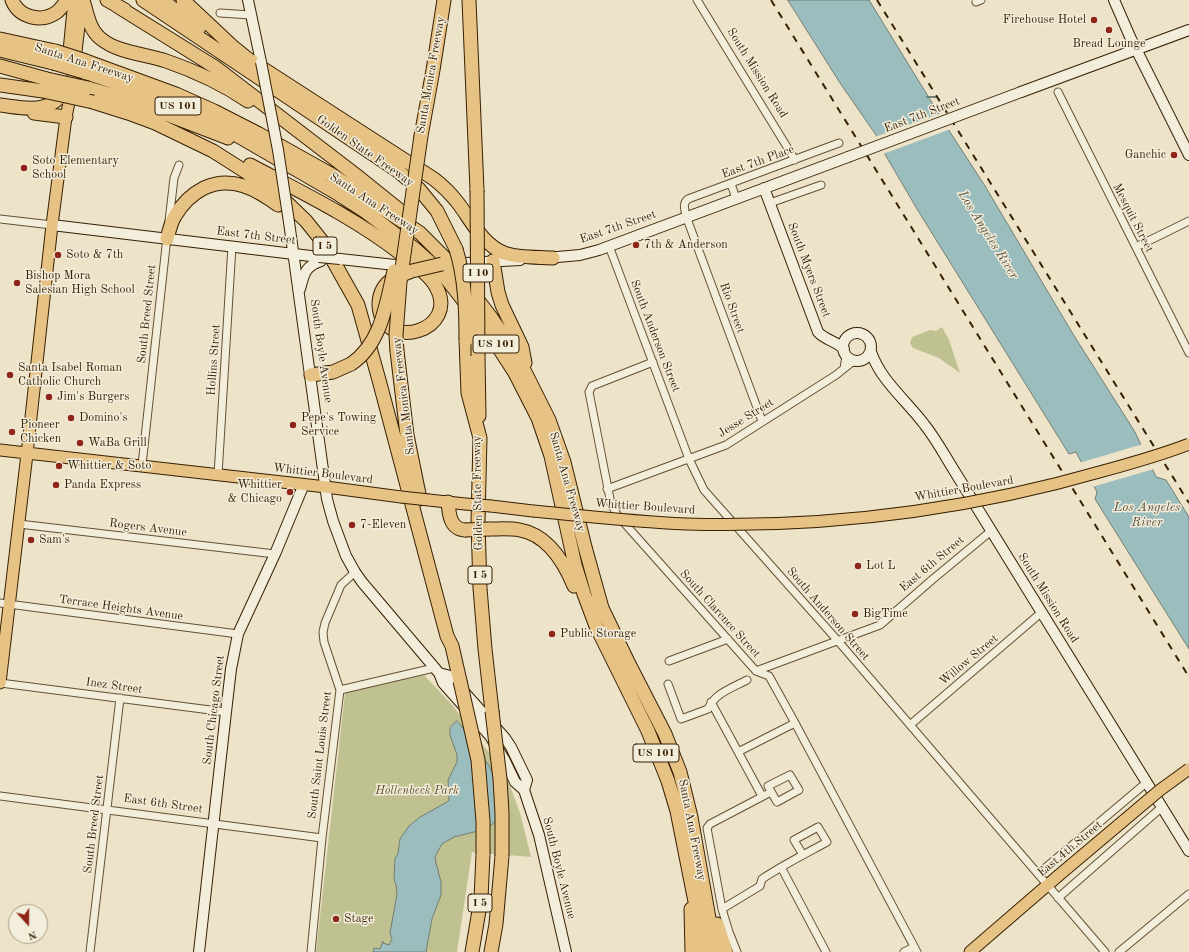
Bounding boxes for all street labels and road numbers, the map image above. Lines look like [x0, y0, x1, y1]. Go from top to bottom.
street label: Santa Monica Freeway [414, 15, 448, 135]
street label: South Mission Road [724, 25, 790, 121]
street label: Santa Ana Freeway [33, 40, 135, 86]
street label: East 7th Street [882, 94, 962, 136]
road number: US 101 [155, 97, 201, 115]
street label: Golden State Freeway [314, 112, 416, 190]
street label: East 7th Place [720, 142, 796, 182]
street label: Santa Ana Freeway [327, 170, 421, 238]
street label: Mesquit Street [1109, 181, 1157, 255]
street label: East 7th Street [578, 207, 658, 247]
street label: South Myers Street [784, 220, 834, 320]
street label: East 7th Street [216, 224, 296, 248]
road number: I 5 [313, 237, 337, 255]
street label: South Breed Street [135, 264, 159, 364]
road number: I 10 [463, 264, 493, 282]
street label: South Anderson Street [627, 278, 683, 394]
street label: Rio Street [716, 281, 748, 335]
street label: South Boyle Avenue [307, 298, 335, 404]
street label: Hollins Street [204, 324, 224, 396]
road number: US 101 [473, 335, 519, 353]
street label: Santa Monica Freeway [390, 336, 418, 456]
street label: Jesse Street [715, 395, 777, 441]
street label: Santa Ana Freeway [546, 430, 588, 534]
street label: Golden State Freeway [470, 435, 486, 551]
street label: Whittier Boulevard [272, 461, 374, 487]
street label: Whittier Boulevard [913, 473, 1015, 505]
street label: Whittier Boulevard [594, 496, 696, 518]
street label: Rogers Avenue [108, 516, 188, 540]
street label: East 6th Street [897, 533, 967, 595]
street label: South Mission Road [1015, 550, 1081, 646]
street label: South Anderson Street [784, 564, 872, 664]
road number: I 5 [468, 566, 492, 584]
street label: South Clarence Street [677, 567, 763, 661]
street label: Terrace Heights Avenue [58, 592, 184, 624]
street label: Willow Street [937, 631, 1001, 689]
street label: South Chicago Street [200, 654, 228, 766]
street label: Inez Street [85, 675, 143, 697]
street label: South Saint Louis Street [305, 690, 335, 820]
road number: US 101 [633, 744, 679, 762]
street label: South Breed Street [81, 774, 107, 874]
street label: Santa Ana Freeway [675, 778, 709, 882]
street label: East 6th Street [122, 791, 204, 817]
street label: South Boyle Avenue [539, 815, 579, 921]
street label: East 4th Street [1035, 818, 1105, 880]
road number: I 5 [468, 894, 492, 912]

